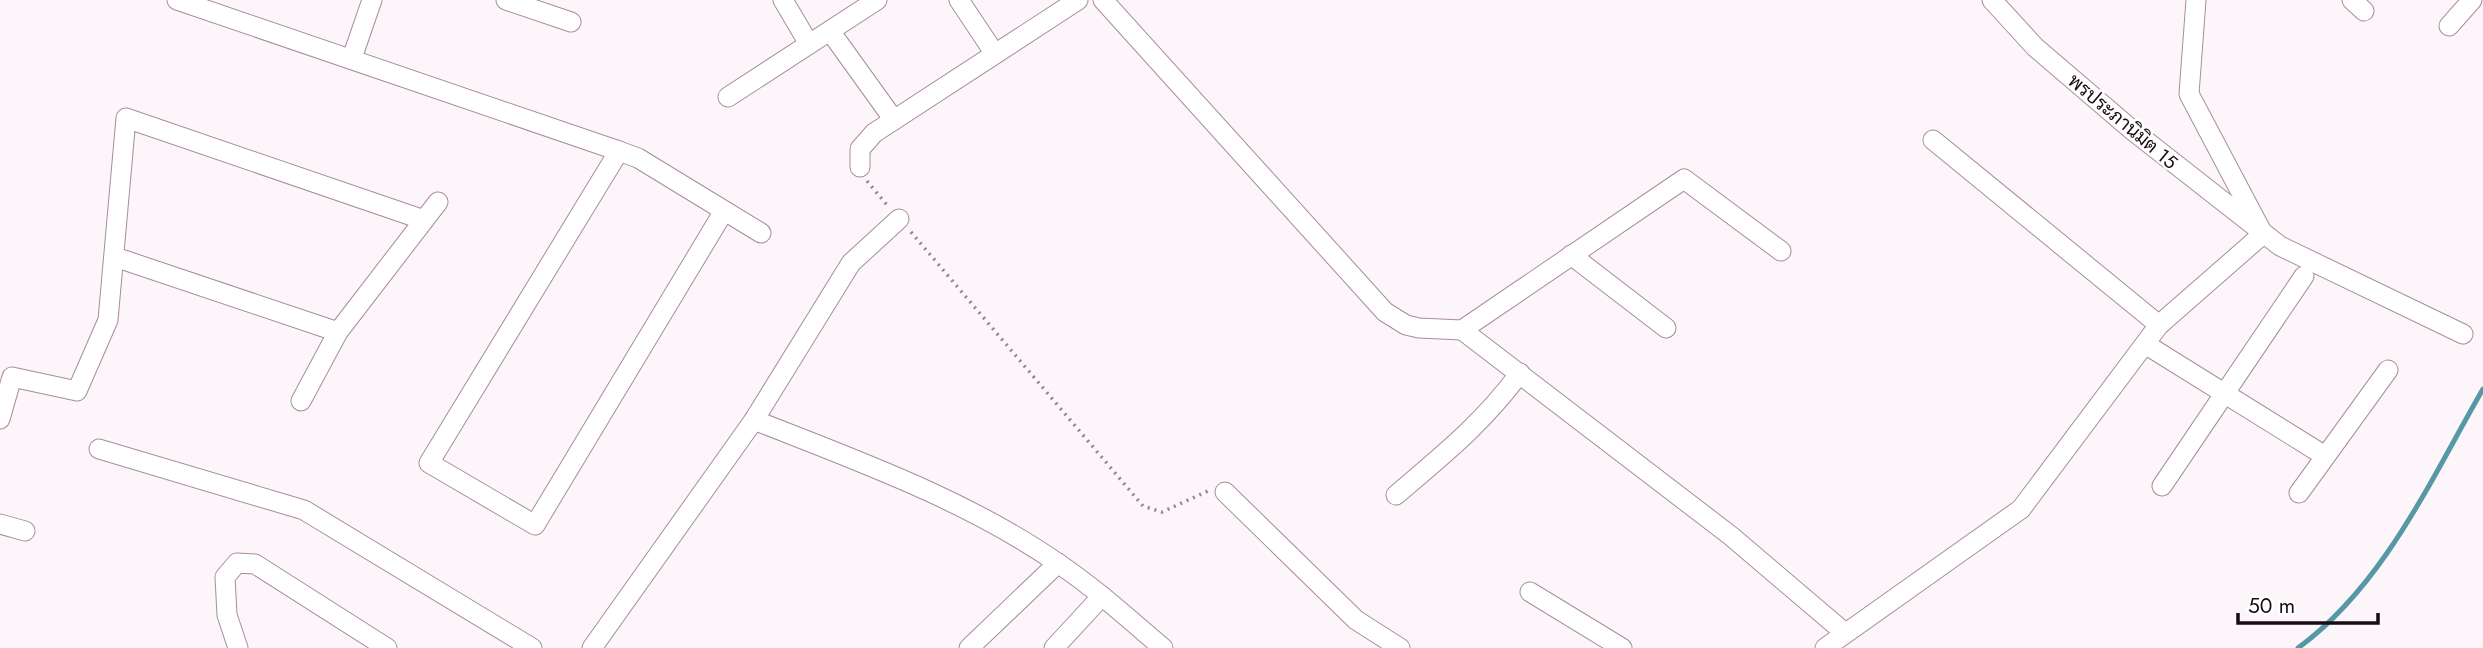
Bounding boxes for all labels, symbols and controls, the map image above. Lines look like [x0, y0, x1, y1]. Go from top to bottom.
street label: พรประภานิมิต 15 [2062, 67, 2183, 175]
scale bar [2238, 582, 2378, 626]
text: 50 m [2248, 591, 2295, 621]

